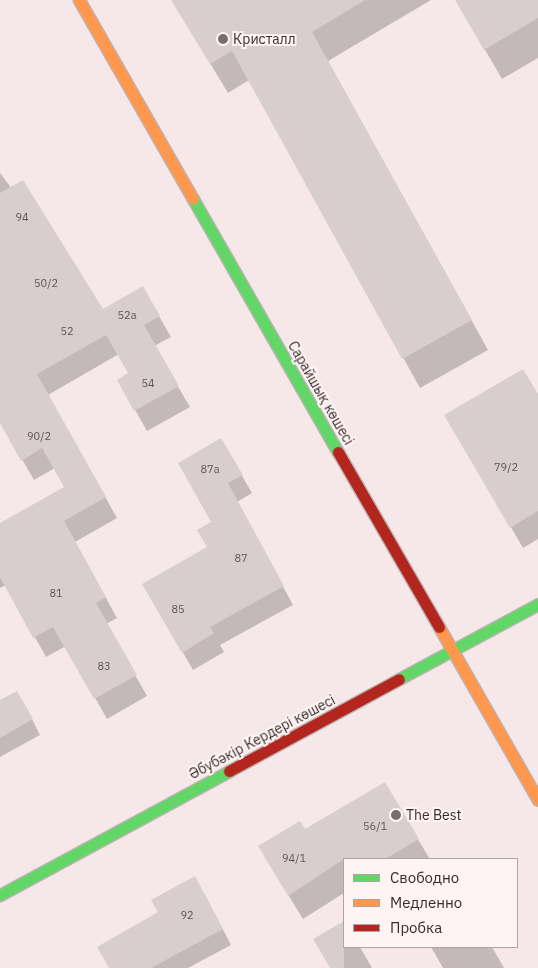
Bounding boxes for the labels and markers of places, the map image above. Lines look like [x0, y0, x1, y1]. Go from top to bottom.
place label: Кристалл [233, 31, 296, 47]
marker: Кристалл [217, 33, 229, 45]
place label: The Best [406, 807, 461, 823]
marker: The Best [390, 809, 402, 821]

